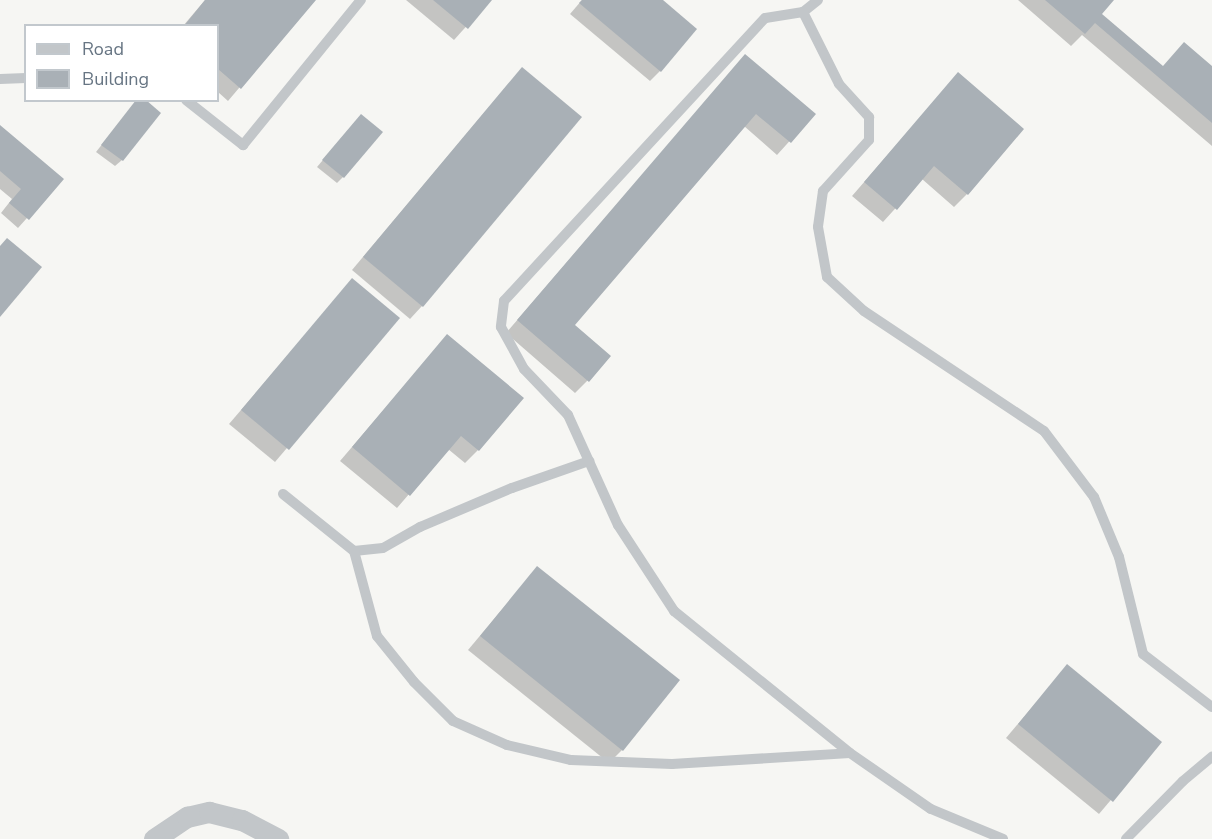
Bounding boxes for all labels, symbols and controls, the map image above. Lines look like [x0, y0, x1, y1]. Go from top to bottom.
legend [24, 24, 219, 102]
text: Road [82, 37, 124, 61]
text: Building [82, 67, 149, 91]

